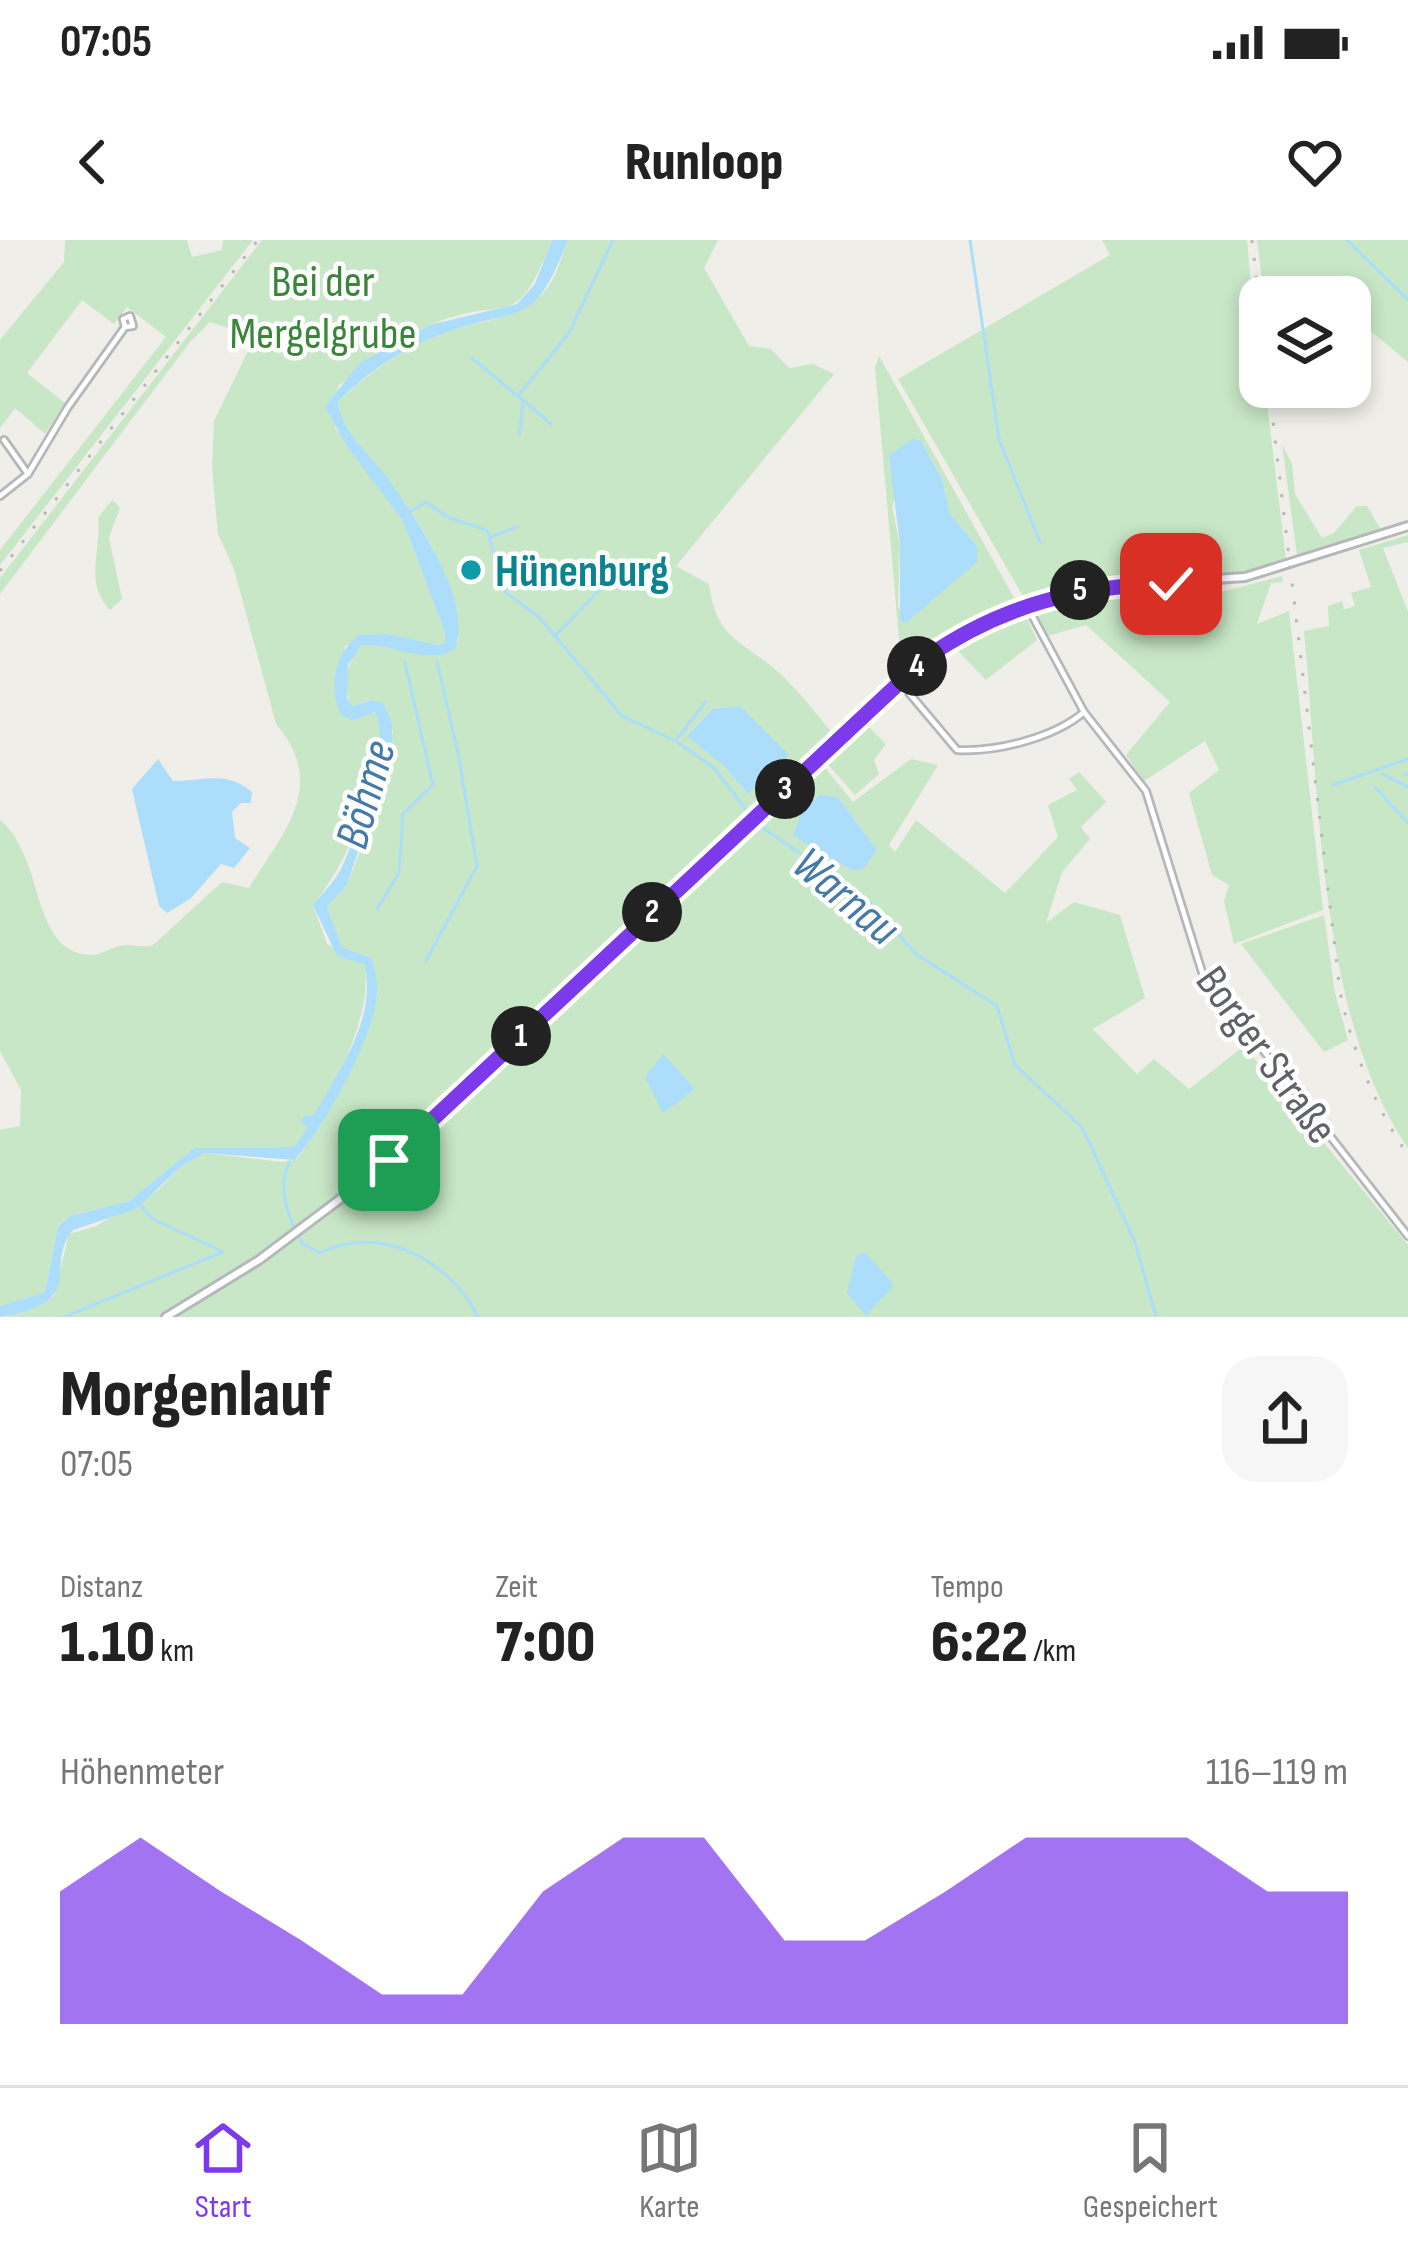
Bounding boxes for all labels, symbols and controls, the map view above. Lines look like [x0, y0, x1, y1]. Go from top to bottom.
text: 07:05 [60, 15, 152, 70]
icon: back [60, 129, 126, 195]
icon: heart [1282, 129, 1348, 195]
text: Runloop [625, 130, 783, 195]
park label: Bei der Mergelgrube [229, 255, 417, 362]
map controls [1239, 276, 1371, 408]
button: layers [1239, 276, 1371, 408]
pin [1120, 533, 1222, 635]
place label: Hünenburg [495, 545, 669, 600]
icon: check [1138, 551, 1204, 617]
marker: Hünenburg [458, 557, 484, 583]
pin: 5 [1050, 560, 1110, 620]
text: 5 [1073, 570, 1087, 610]
pin: 4 [887, 636, 947, 696]
text: 4 [909, 646, 925, 686]
water label: Böhme [324, 734, 409, 855]
pin: 3 [755, 759, 815, 819]
text: 3 [778, 769, 792, 809]
water label: Warnau [780, 836, 911, 958]
pin: 2 [622, 882, 682, 942]
text: 2 [645, 892, 659, 932]
street label: Borger Straße [1183, 956, 1349, 1155]
pin: 1 [491, 1006, 551, 1066]
text: 1 [515, 1016, 527, 1056]
pin [338, 1109, 440, 1211]
icon: arrive [356, 1127, 422, 1193]
text: Morgenlauf [60, 1356, 331, 1435]
button: share [1222, 1356, 1348, 1482]
text: 07:05 [60, 1441, 133, 1488]
text: Distanz [60, 1567, 143, 1607]
text: Zeit [495, 1567, 538, 1607]
text: Tempo [931, 1567, 1004, 1607]
text: 1.10 [60, 1607, 155, 1679]
text: 7:00 [495, 1607, 596, 1679]
text: 6:22 [931, 1607, 1028, 1679]
text: km [155, 1631, 194, 1671]
text: /km [1028, 1631, 1076, 1671]
text: Höhenmeter [60, 1749, 224, 1796]
text: 116–119 m [1206, 1749, 1348, 1796]
tab: Start [190, 2115, 256, 2227]
tab: Karte [636, 2115, 702, 2227]
tab: Gespeichert [1083, 2115, 1218, 2227]

